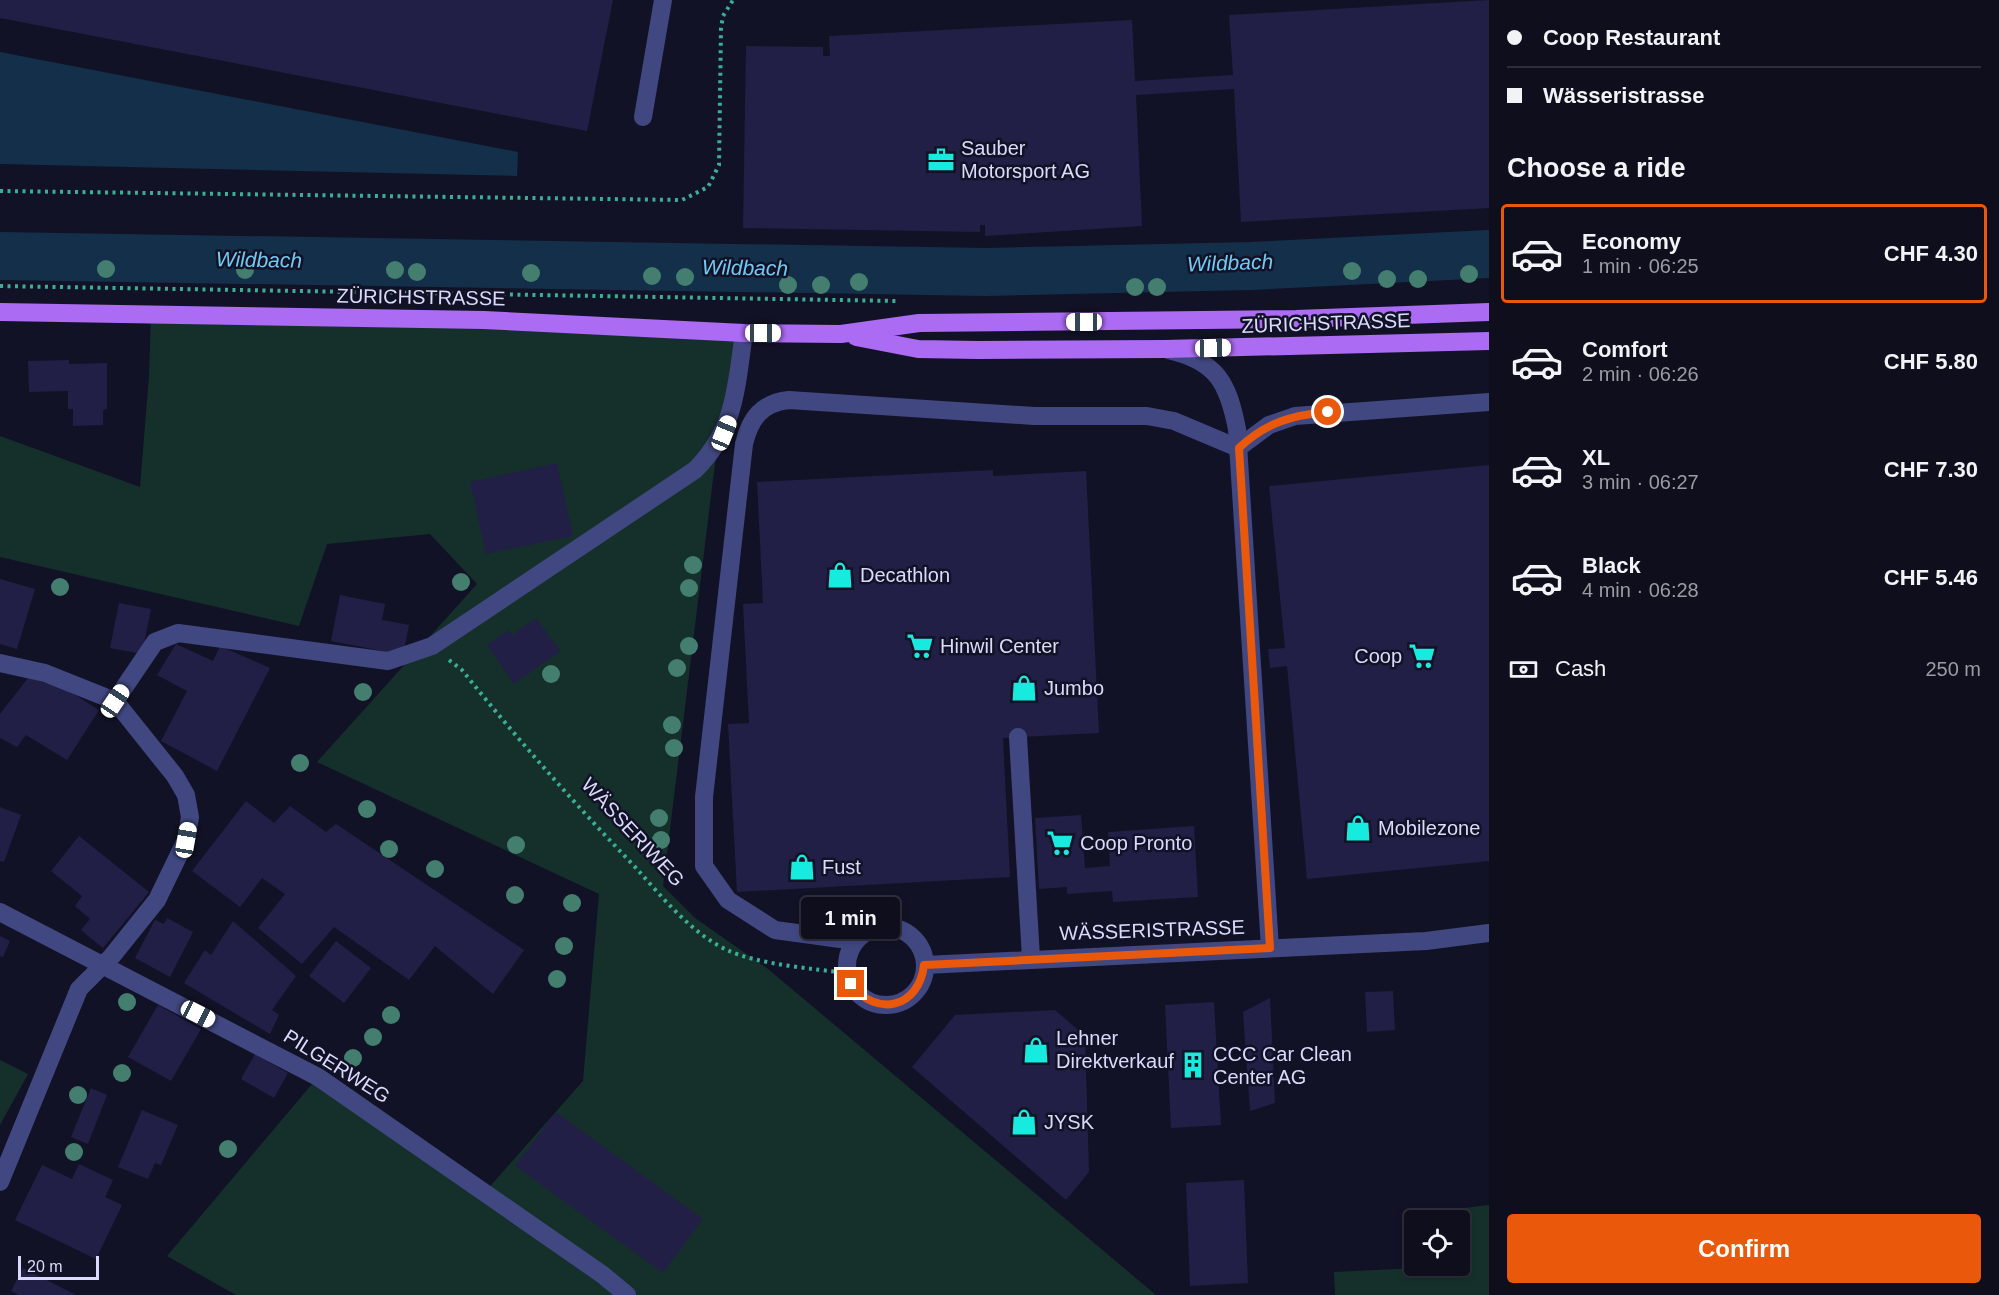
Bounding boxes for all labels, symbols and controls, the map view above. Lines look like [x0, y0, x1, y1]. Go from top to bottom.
text: Coop Restaurant [1543, 25, 1720, 50]
text: Wässeristrasse [1543, 83, 1704, 108]
place label: Sauber Motorsport AG [961, 137, 1090, 182]
office icon: Sauber Motorsport AG [926, 145, 956, 175]
text: Choose a ride [1507, 153, 1686, 183]
icon: car [1510, 227, 1564, 281]
text: Economy [1582, 229, 1681, 254]
text: CHF 4.30 [1884, 241, 1978, 266]
water label: Wildbach [216, 247, 302, 272]
water label: Wildbach [1187, 250, 1273, 275]
water label: Wildbach [702, 255, 788, 280]
text: 1 min · 06:25 [1582, 255, 1699, 277]
street label: ZÜRICHSTRASSE [336, 285, 506, 309]
street label: ZÜRICHSTRASSE [1241, 309, 1411, 337]
car [1066, 313, 1102, 331]
car [745, 324, 781, 342]
icon: car [1510, 335, 1564, 389]
text: Comfort [1582, 337, 1668, 362]
car [1195, 339, 1231, 357]
text: CHF 5.80 [1884, 349, 1978, 374]
text: 2 min · 06:26 [1582, 363, 1699, 385]
route start [1314, 398, 1341, 425]
car [709, 413, 739, 453]
icon: car [1510, 443, 1564, 497]
text: XL [1582, 445, 1610, 470]
text: CHF 7.30 [1884, 457, 1978, 482]
text: 3 min · 06:27 [1582, 471, 1699, 493]
icon: car [1510, 551, 1564, 605]
text: Black [1582, 553, 1641, 578]
shop icon: Decathlon [825, 560, 855, 590]
place label: Decathlon [860, 564, 950, 586]
text: CHF 5.46 [1884, 565, 1978, 590]
text: 4 min · 06:28 [1582, 579, 1699, 601]
supermarket icon: Hinwil Center [905, 631, 935, 661]
place label: Hinwil Center [940, 635, 1059, 657]
supermarket icon: Coop [1407, 641, 1437, 671]
place label: Coop [1354, 645, 1402, 667]
icon: cash [1507, 653, 1540, 686]
text: Cash [1555, 656, 1606, 681]
text: 250 m [1925, 658, 1981, 680]
shop icon: Jumbo [1009, 673, 1039, 703]
place label: Jumbo [1044, 677, 1104, 699]
car [97, 681, 133, 721]
street label: WÄSSERIWEG [577, 773, 689, 891]
shop icon: Mobilezone [1343, 813, 1373, 843]
place label: Mobilezone [1378, 817, 1480, 839]
car [174, 821, 198, 859]
supermarket icon: Coop Pronto [1045, 828, 1075, 858]
place label: Coop Pronto [1080, 832, 1192, 854]
shop icon: Fust [787, 852, 817, 882]
place label: Fust [822, 856, 861, 878]
callout: 1 min [802, 897, 900, 939]
text: 1 min [824, 907, 877, 929]
street label: WÄSSERISTRASSE [1059, 916, 1245, 944]
route end [837, 970, 864, 997]
car [178, 998, 218, 1030]
street label: PILGERWEG [280, 1025, 394, 1107]
place label: Lehner Direktverkauf [1056, 1027, 1174, 1072]
shop icon: Lehner Direktverkauf [1021, 1035, 1051, 1065]
place label: CCC Car Clean Center AG [1213, 1043, 1352, 1088]
building icon: CCC Car Clean Center AG [1178, 1050, 1208, 1080]
shop icon: JYSK [1009, 1107, 1039, 1137]
place label: JYSK [1044, 1111, 1095, 1133]
map controls [1404, 1210, 1470, 1276]
button: locate [1404, 1210, 1470, 1276]
button: Confirm [1507, 1214, 1981, 1283]
scale bar [18, 1253, 99, 1280]
text: 20 m [27, 1258, 63, 1275]

